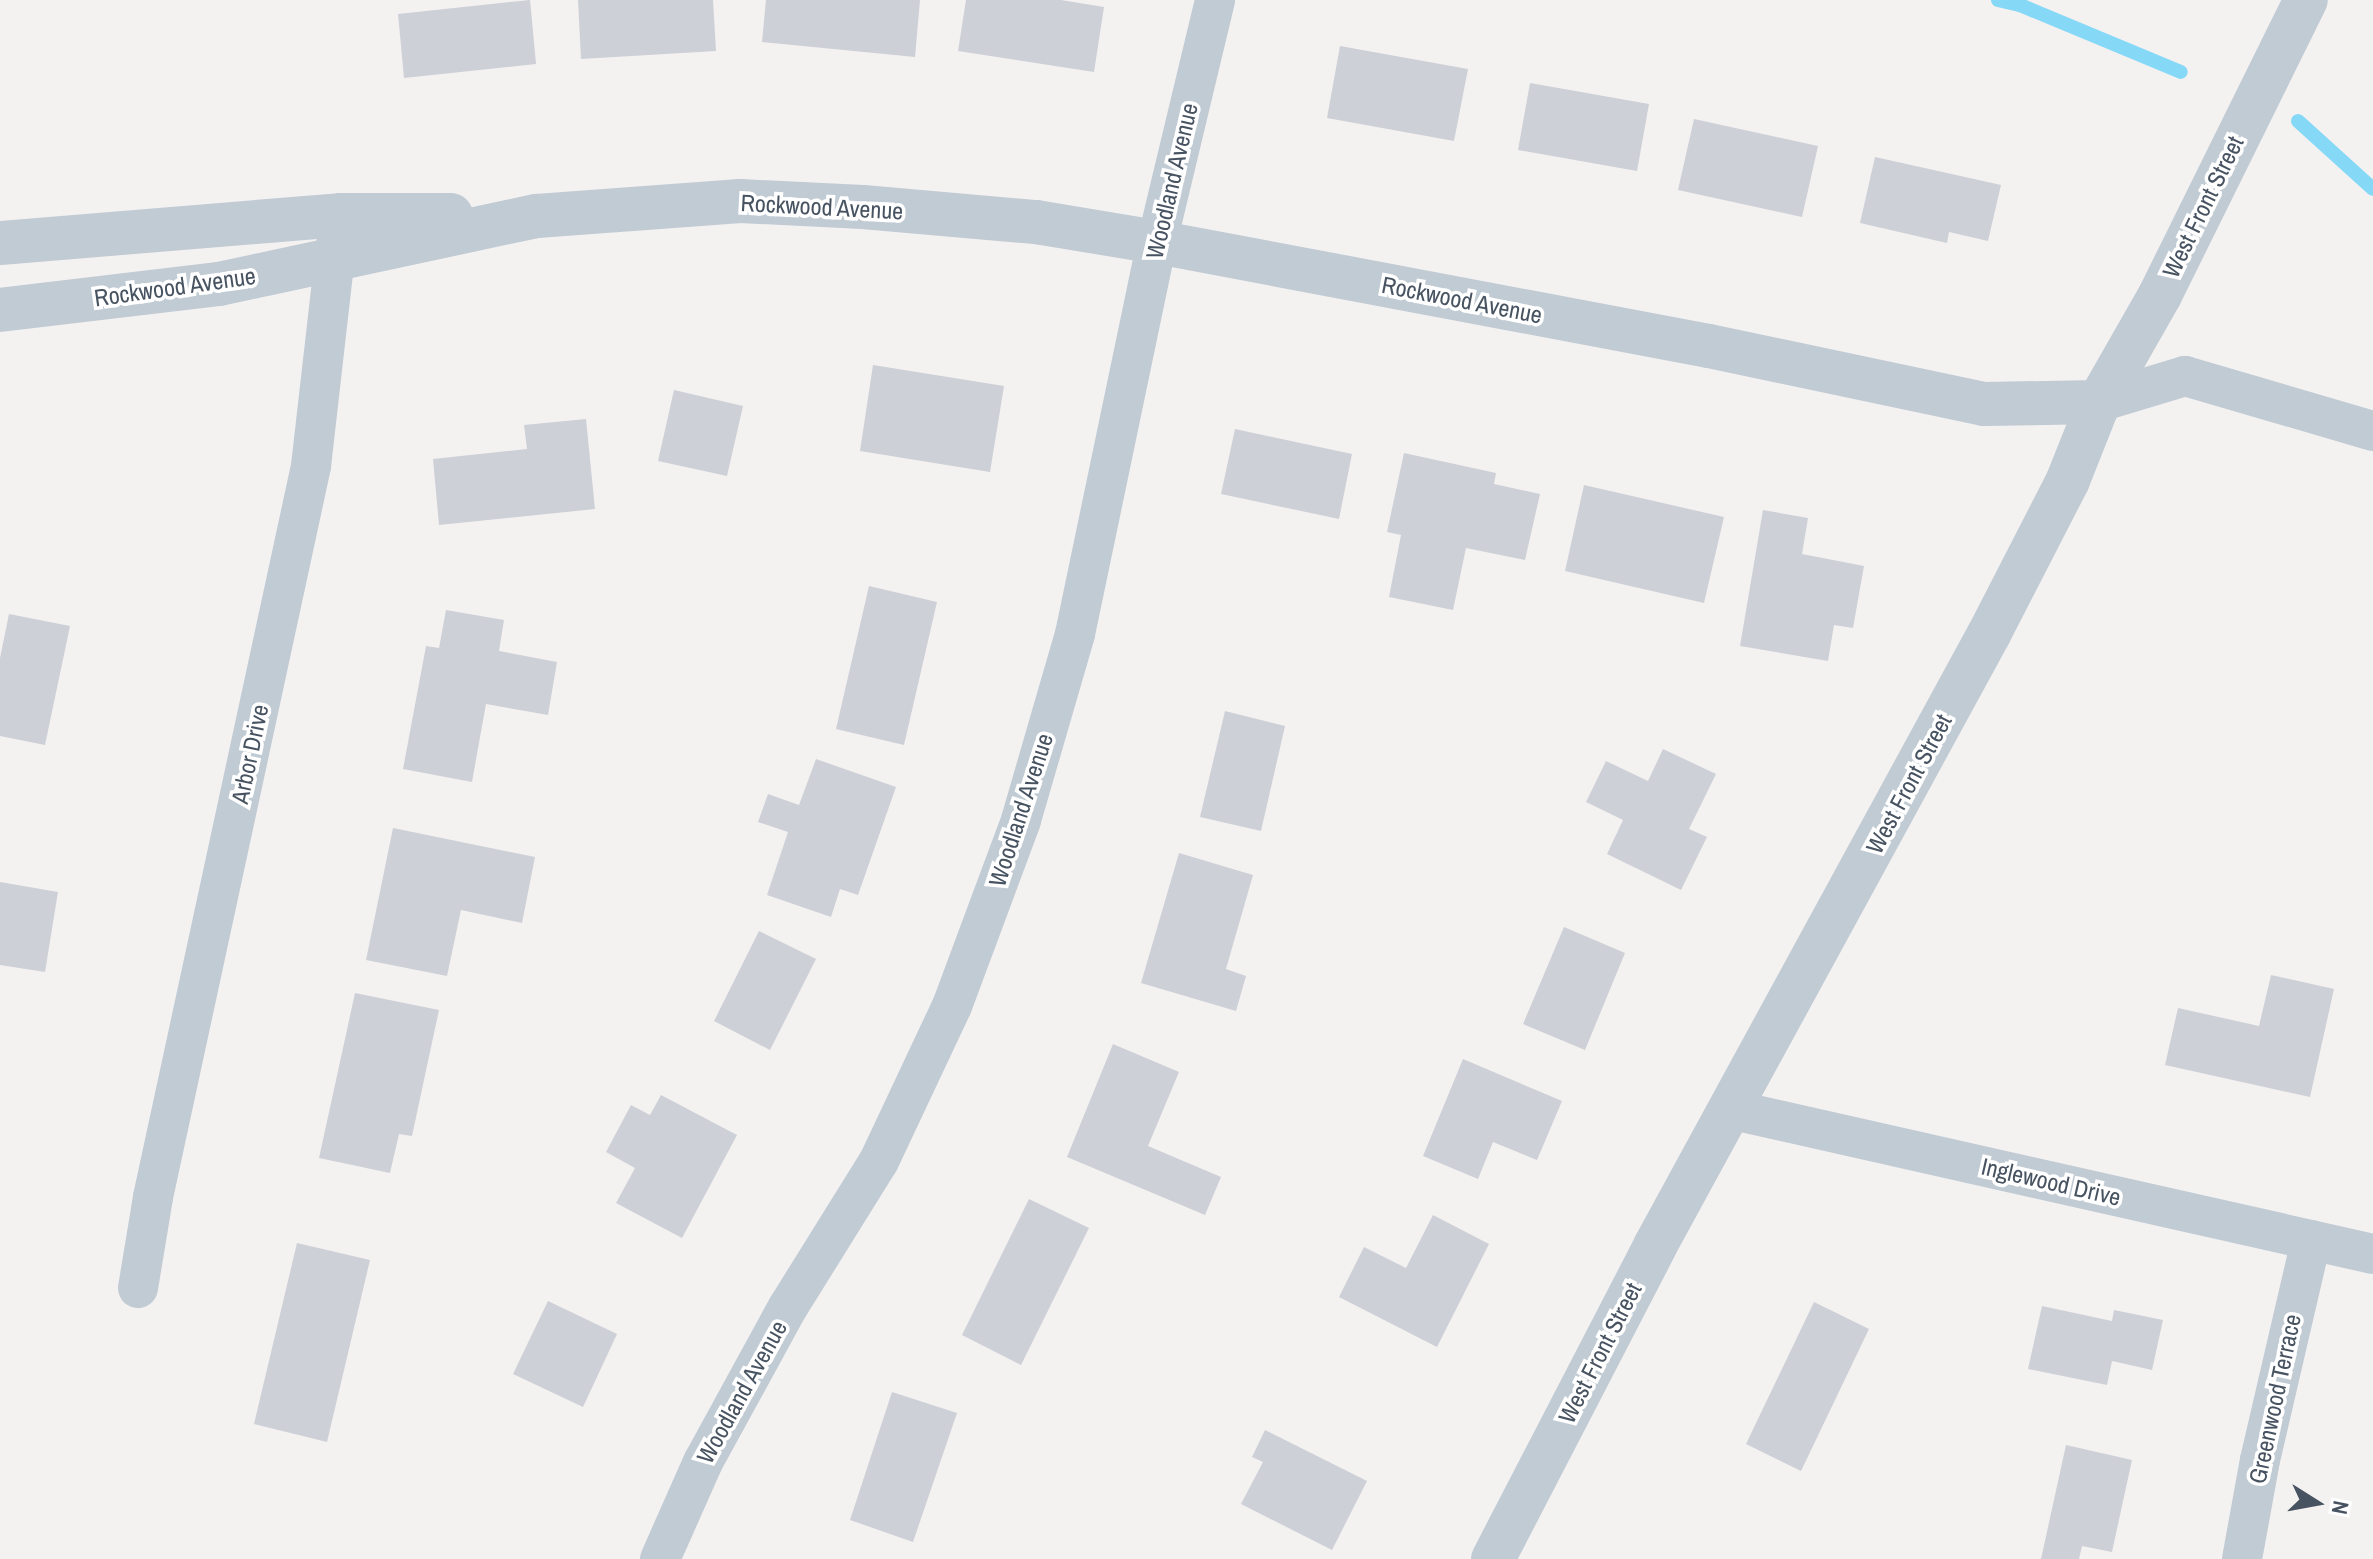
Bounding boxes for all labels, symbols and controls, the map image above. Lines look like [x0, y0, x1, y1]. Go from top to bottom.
street label: Woodland Avenue [1140, 100, 1204, 262]
street label: West Front Street [2156, 132, 2250, 282]
street label: Rockwood Avenue [739, 188, 905, 226]
street label: Rockwood Avenue [92, 261, 258, 313]
street label: Rockwood Avenue [1379, 270, 1545, 330]
street label: Arbor Drive [225, 702, 275, 806]
street label: West Front Street [1860, 709, 1958, 859]
street label: Woodland Avenue [983, 729, 1059, 891]
street label: Inglewood Drive [1978, 1152, 2124, 1212]
street label: West Front Street [1552, 1278, 1648, 1428]
street label: Greenwood Terrace [2243, 1311, 2307, 1487]
street label: Woodland Avenue [691, 1315, 793, 1469]
north arrow [2277, 1463, 2357, 1543]
text: N [2325, 1498, 2357, 1517]

